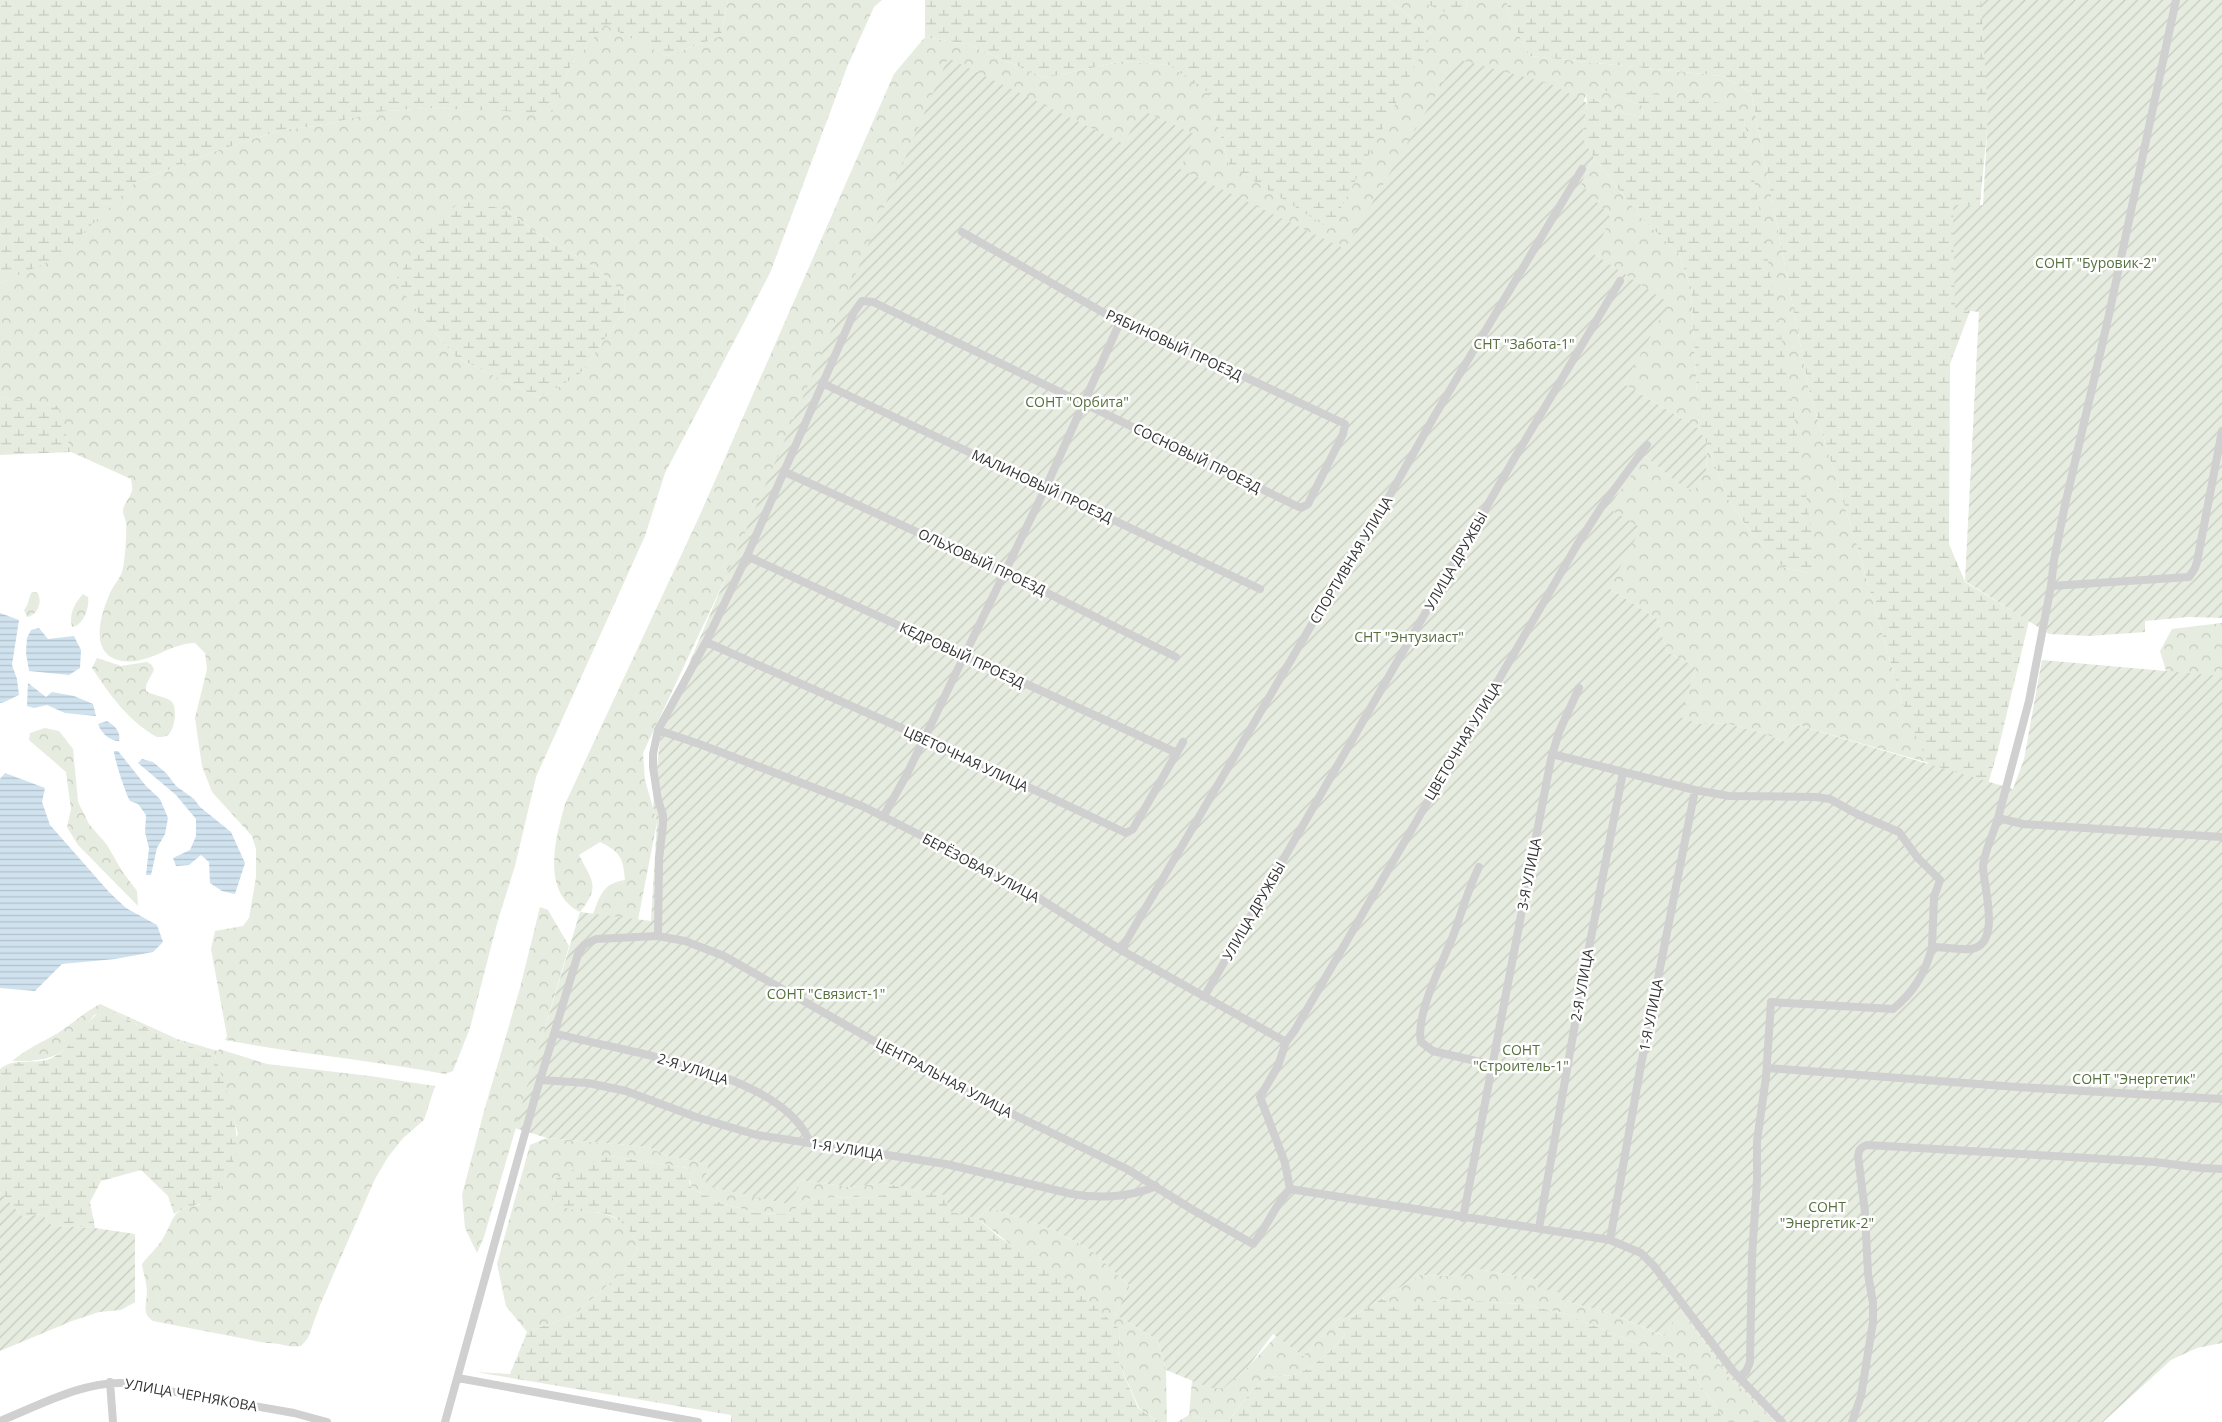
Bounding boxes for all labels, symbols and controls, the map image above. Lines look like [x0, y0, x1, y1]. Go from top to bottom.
park label: СОНТ "Буровик-2" [2035, 253, 2157, 272]
street label: РЯБИНОВЫЙ ПРОЕЗД [1103, 305, 1246, 385]
park label: СНТ "Забота-1" [1473, 334, 1575, 353]
park label: СОНТ "Орбита" [1025, 392, 1129, 411]
street label: СОСНОВЫЙ ПРОЕЗД [1130, 418, 1265, 497]
street label: МАЛИНОВЫЙ ПРОЕЗД [969, 445, 1116, 527]
street label: СПОРТИВНАЯ УЛИЦА [1305, 492, 1396, 627]
street label: УЛИЦА ДРУЖБЫ [1420, 508, 1491, 613]
street label: ОЛЬХОВЫЙ ПРОЕЗД [915, 524, 1050, 600]
street label: КЕДРОВЫЙ ПРОЕЗД [897, 617, 1028, 692]
park label: СНТ "Энтузиаст" [1354, 627, 1464, 646]
street label: ЦВЕТОЧНАЯ УЛИЦА [1420, 678, 1506, 804]
street label: ЦВЕТОЧНАЯ УЛИЦА [901, 721, 1032, 796]
street label: БЕРЁЗОВАЯ УЛИЦА [919, 829, 1043, 907]
street label: 3-Я УЛИЦА [1512, 836, 1545, 912]
street label: УЛИЦА ДРУЖБЫ [1218, 858, 1289, 963]
street label: 2-Я УЛИЦА [1566, 947, 1597, 1023]
street label: 1-Я УЛИЦА [1634, 977, 1667, 1053]
park label: СОНТ "Связист-1" [767, 984, 885, 1003]
street label: ЦЕНТРАЛЬНАЯ УЛИЦА [873, 1033, 1016, 1122]
park label: СОНТ "Строитель-1" [1473, 1040, 1569, 1075]
street label: 2-Я УЛИЦА [655, 1048, 731, 1089]
park label: СОНТ "Энергетик" [2072, 1069, 2196, 1088]
street label: 1-Я УЛИЦА [809, 1133, 885, 1164]
park label: СОНТ "Энергетик-2" [1780, 1197, 1874, 1232]
street label: УЛИЦА ЧЕРНЯКОВА [123, 1373, 259, 1416]

